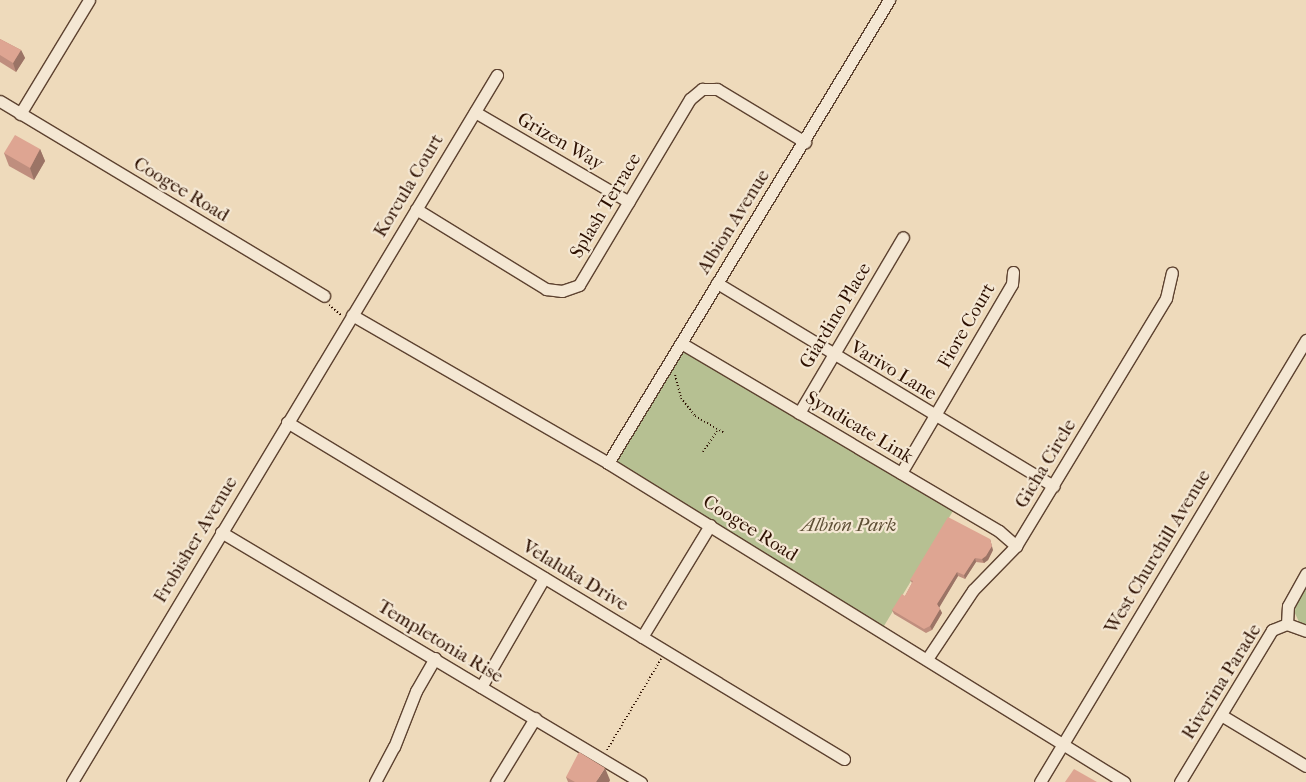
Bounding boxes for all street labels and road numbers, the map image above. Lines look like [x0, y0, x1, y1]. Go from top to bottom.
street label: Grizen Way [513, 108, 607, 176]
street label: Korcula Court [369, 130, 449, 242]
street label: Splash Terrace [566, 149, 646, 263]
street label: Coogee Road [129, 153, 233, 227]
street label: Albion Avenue [693, 166, 775, 278]
street label: Giardino Place [795, 259, 877, 373]
street label: Fiore Court [933, 279, 1001, 373]
street label: Varivo Lane [846, 336, 940, 406]
street label: Syndicate Link [801, 387, 917, 469]
street label: Gicha Circle [1011, 415, 1081, 513]
street label: West Churchill Avenue [1100, 466, 1216, 638]
street label: Frobisher Avenue [149, 473, 243, 607]
street label: Coogee Road [698, 491, 802, 567]
street label: Velaluka Drive [518, 535, 632, 617]
street label: Templetonia Rise [373, 595, 507, 689]
street label: Riverina Parade [1177, 620, 1267, 744]

